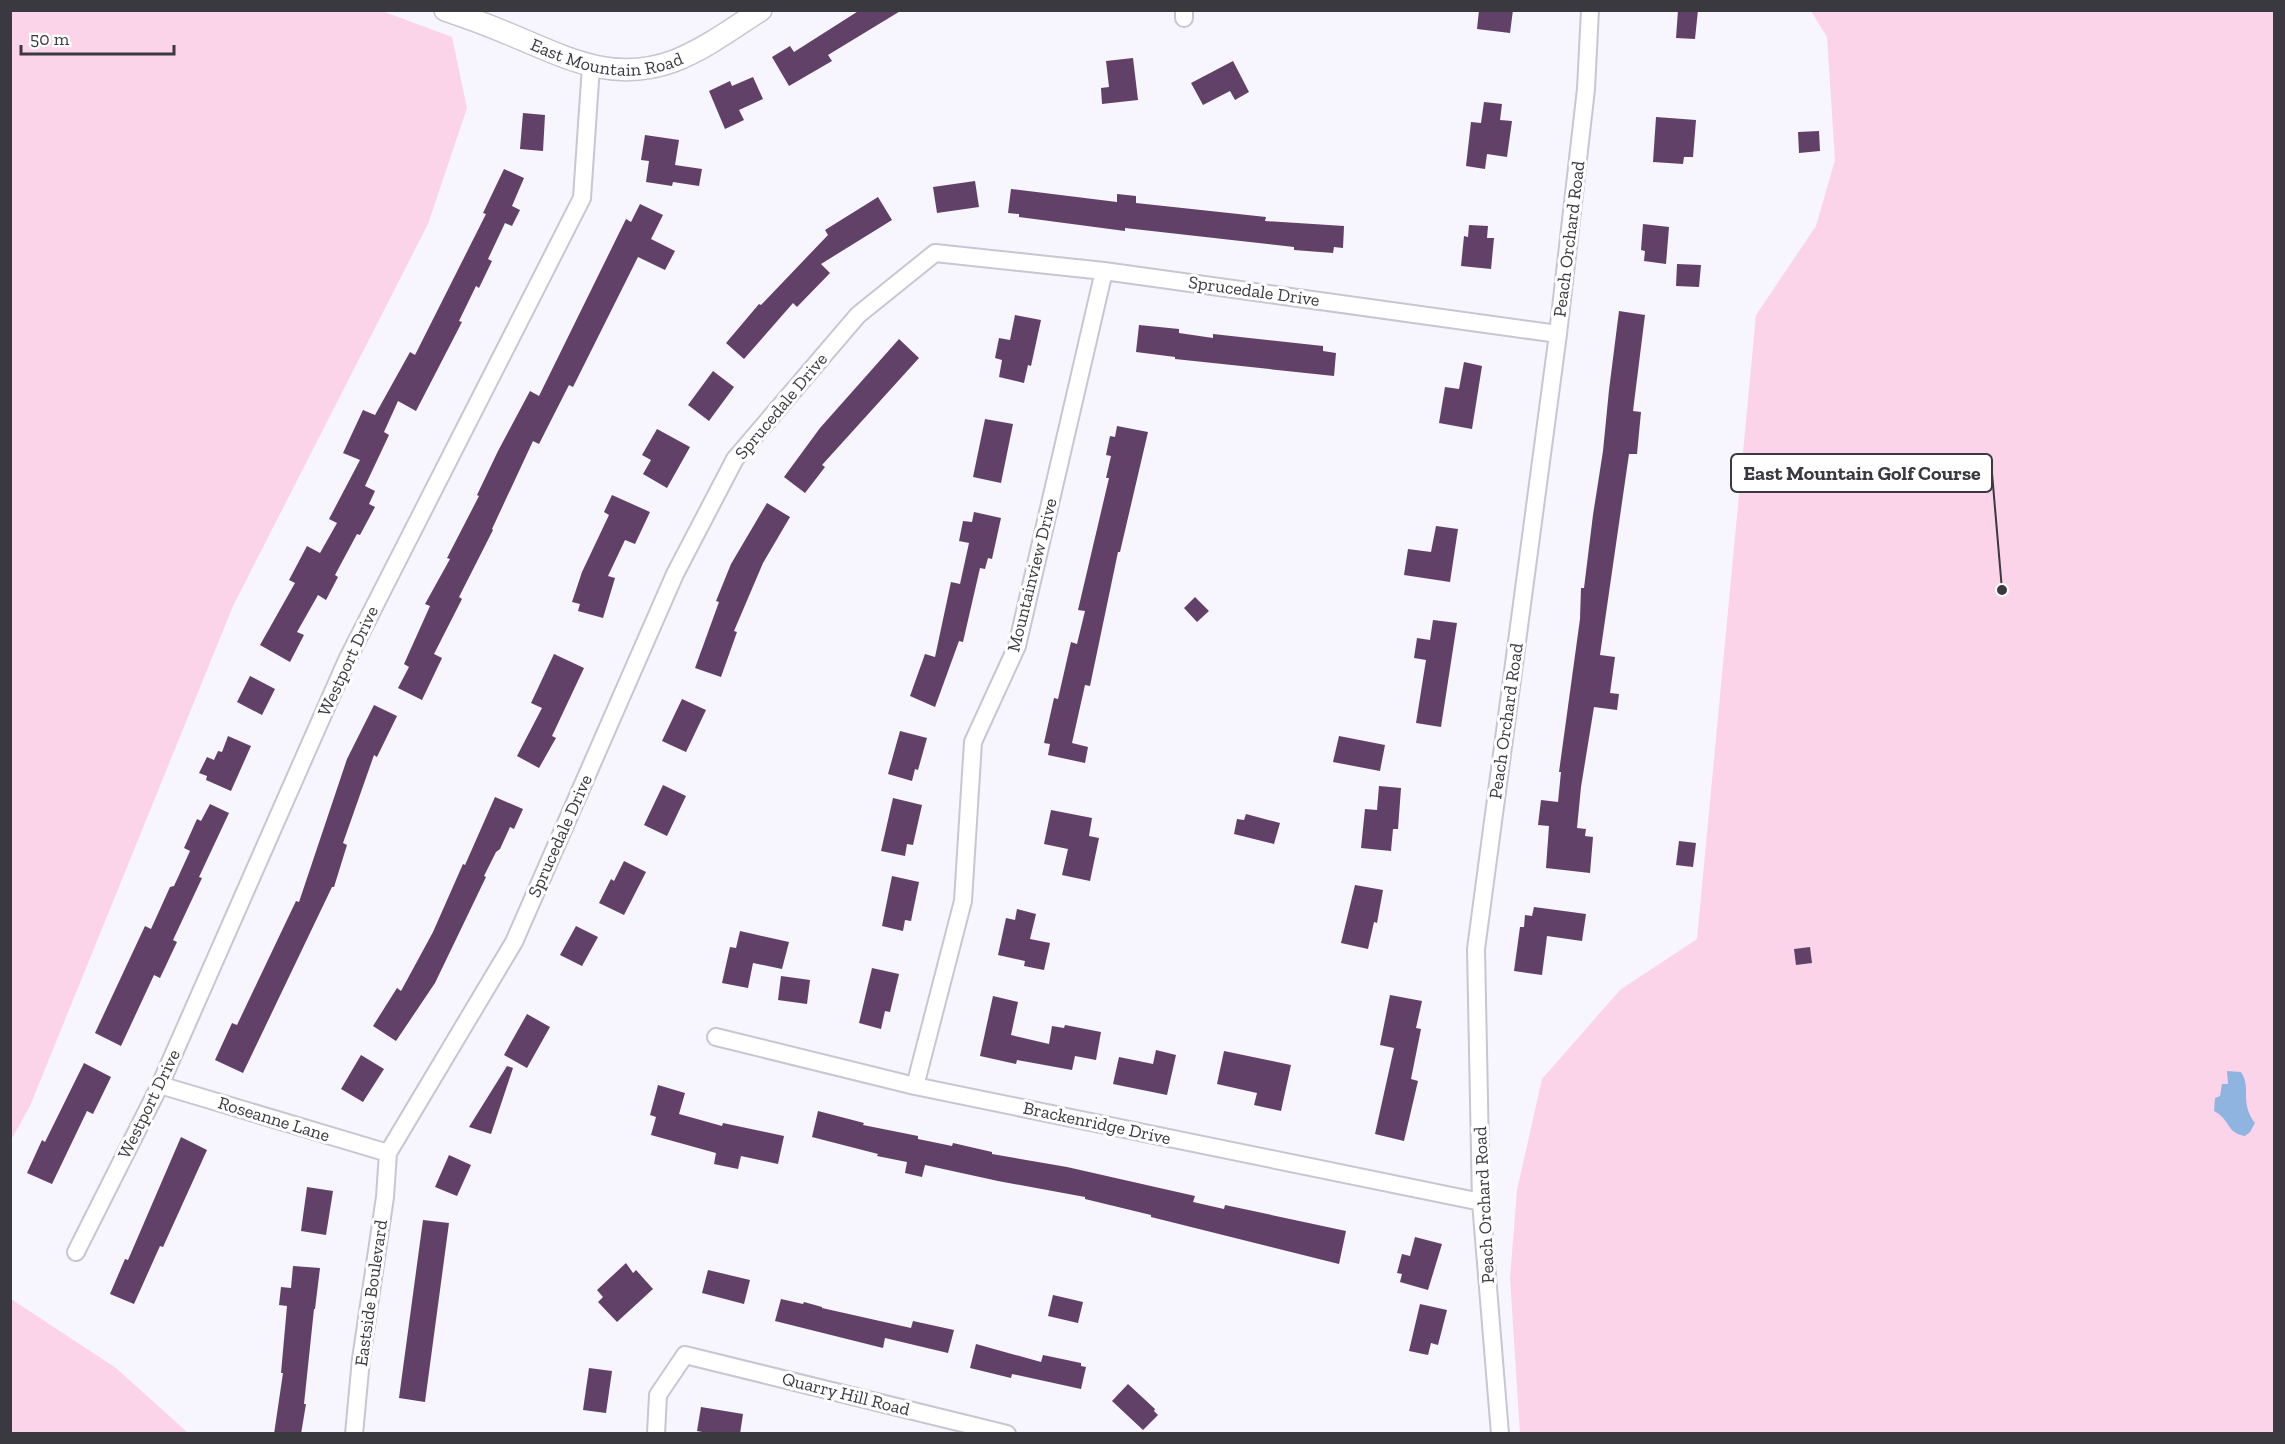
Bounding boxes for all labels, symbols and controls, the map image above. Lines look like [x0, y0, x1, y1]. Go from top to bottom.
scale bar [21, 18, 174, 56]
text: 50 m [30, 28, 70, 50]
street label: East Mountain Road [527, 33, 686, 81]
street label: Peach Orchard Road [1548, 159, 1590, 318]
street label: Sprucedale Drive [1187, 271, 1321, 311]
street label: Sprucedale Drive [730, 348, 832, 464]
callout: East Mountain Golf Course [1731, 454, 1992, 492]
text: East Mountain Golf Course [1743, 461, 1981, 485]
street label: Mountainview Drive [1002, 496, 1062, 654]
street label: Westport Drive [313, 602, 383, 720]
street label: Peach Orchard Road [1484, 641, 1528, 800]
street label: Sprucedale Drive [523, 771, 597, 901]
street label: Westport Drive [113, 1046, 185, 1162]
street label: Roseanne Lane [215, 1092, 333, 1146]
street label: Brackenridge Drive [1021, 1097, 1173, 1149]
street label: Peach Orchard Road [1469, 1126, 1499, 1284]
street label: Eastside Boulevard [350, 1218, 392, 1368]
street label: Quarry Hill Road [780, 1367, 912, 1421]

